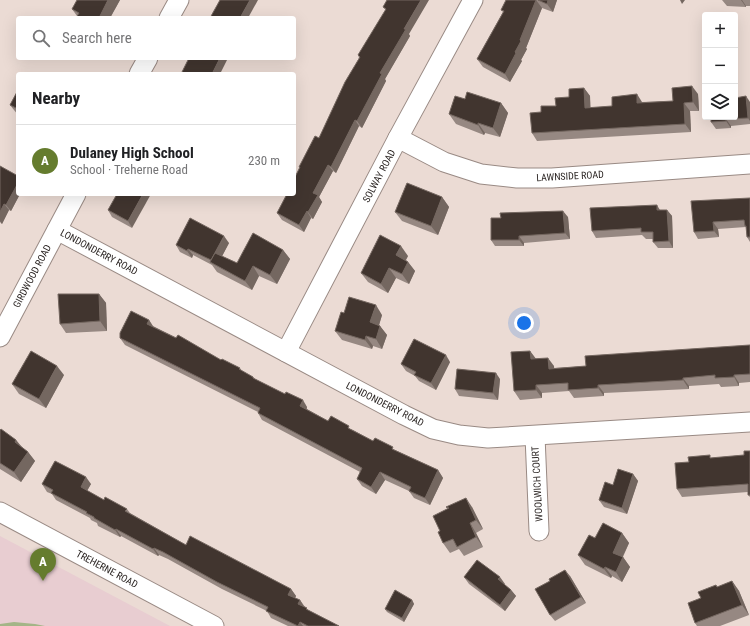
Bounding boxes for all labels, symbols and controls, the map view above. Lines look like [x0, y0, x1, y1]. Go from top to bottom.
map controls [702, 12, 738, 120]
button: + [702, 12, 738, 48]
search box [16, 16, 296, 60]
icon: search [30, 27, 52, 49]
text: Search here [62, 29, 132, 47]
button: − [702, 48, 738, 84]
button: layers [702, 84, 738, 120]
text: Nearby [32, 88, 80, 108]
text: Dulaney High School [70, 144, 194, 162]
street label: SOLWAY ROAD [360, 147, 398, 204]
text: A [41, 153, 49, 168]
text: 230 m [248, 153, 280, 168]
text: School · Treherne Road [70, 162, 188, 177]
street label: LAWNSIDE ROAD [536, 169, 604, 183]
street label: LONDONDERRY ROAD [59, 227, 140, 277]
street label: GIRDWOOD ROAD [11, 242, 53, 309]
your location [514, 313, 534, 333]
street label: LONDONDERRY ROAD [344, 380, 426, 429]
street label: WOOLWICH COURT [530, 446, 544, 522]
pin: A [30, 548, 56, 581]
street label: TREHERNE ROAD [74, 548, 140, 590]

